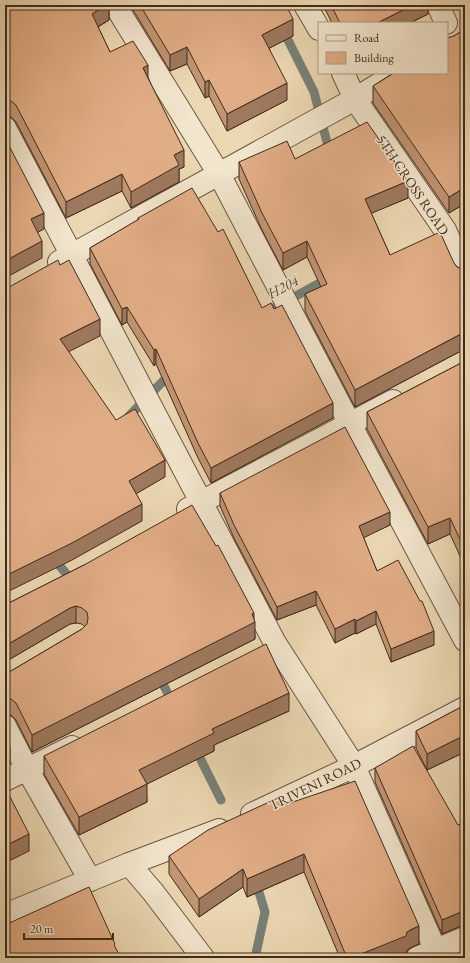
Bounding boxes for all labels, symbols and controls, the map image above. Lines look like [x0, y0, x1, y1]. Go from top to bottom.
legend [318, 22, 448, 74]
text: Road [354, 30, 380, 46]
text: Building [354, 50, 395, 66]
street label: 5TH CROSS ROAD [373, 131, 453, 239]
water label: H204 [263, 270, 302, 303]
street label: TRIVENI ROAD [266, 754, 365, 814]
scale bar [24, 915, 113, 941]
text: 20 m [30, 921, 54, 937]

